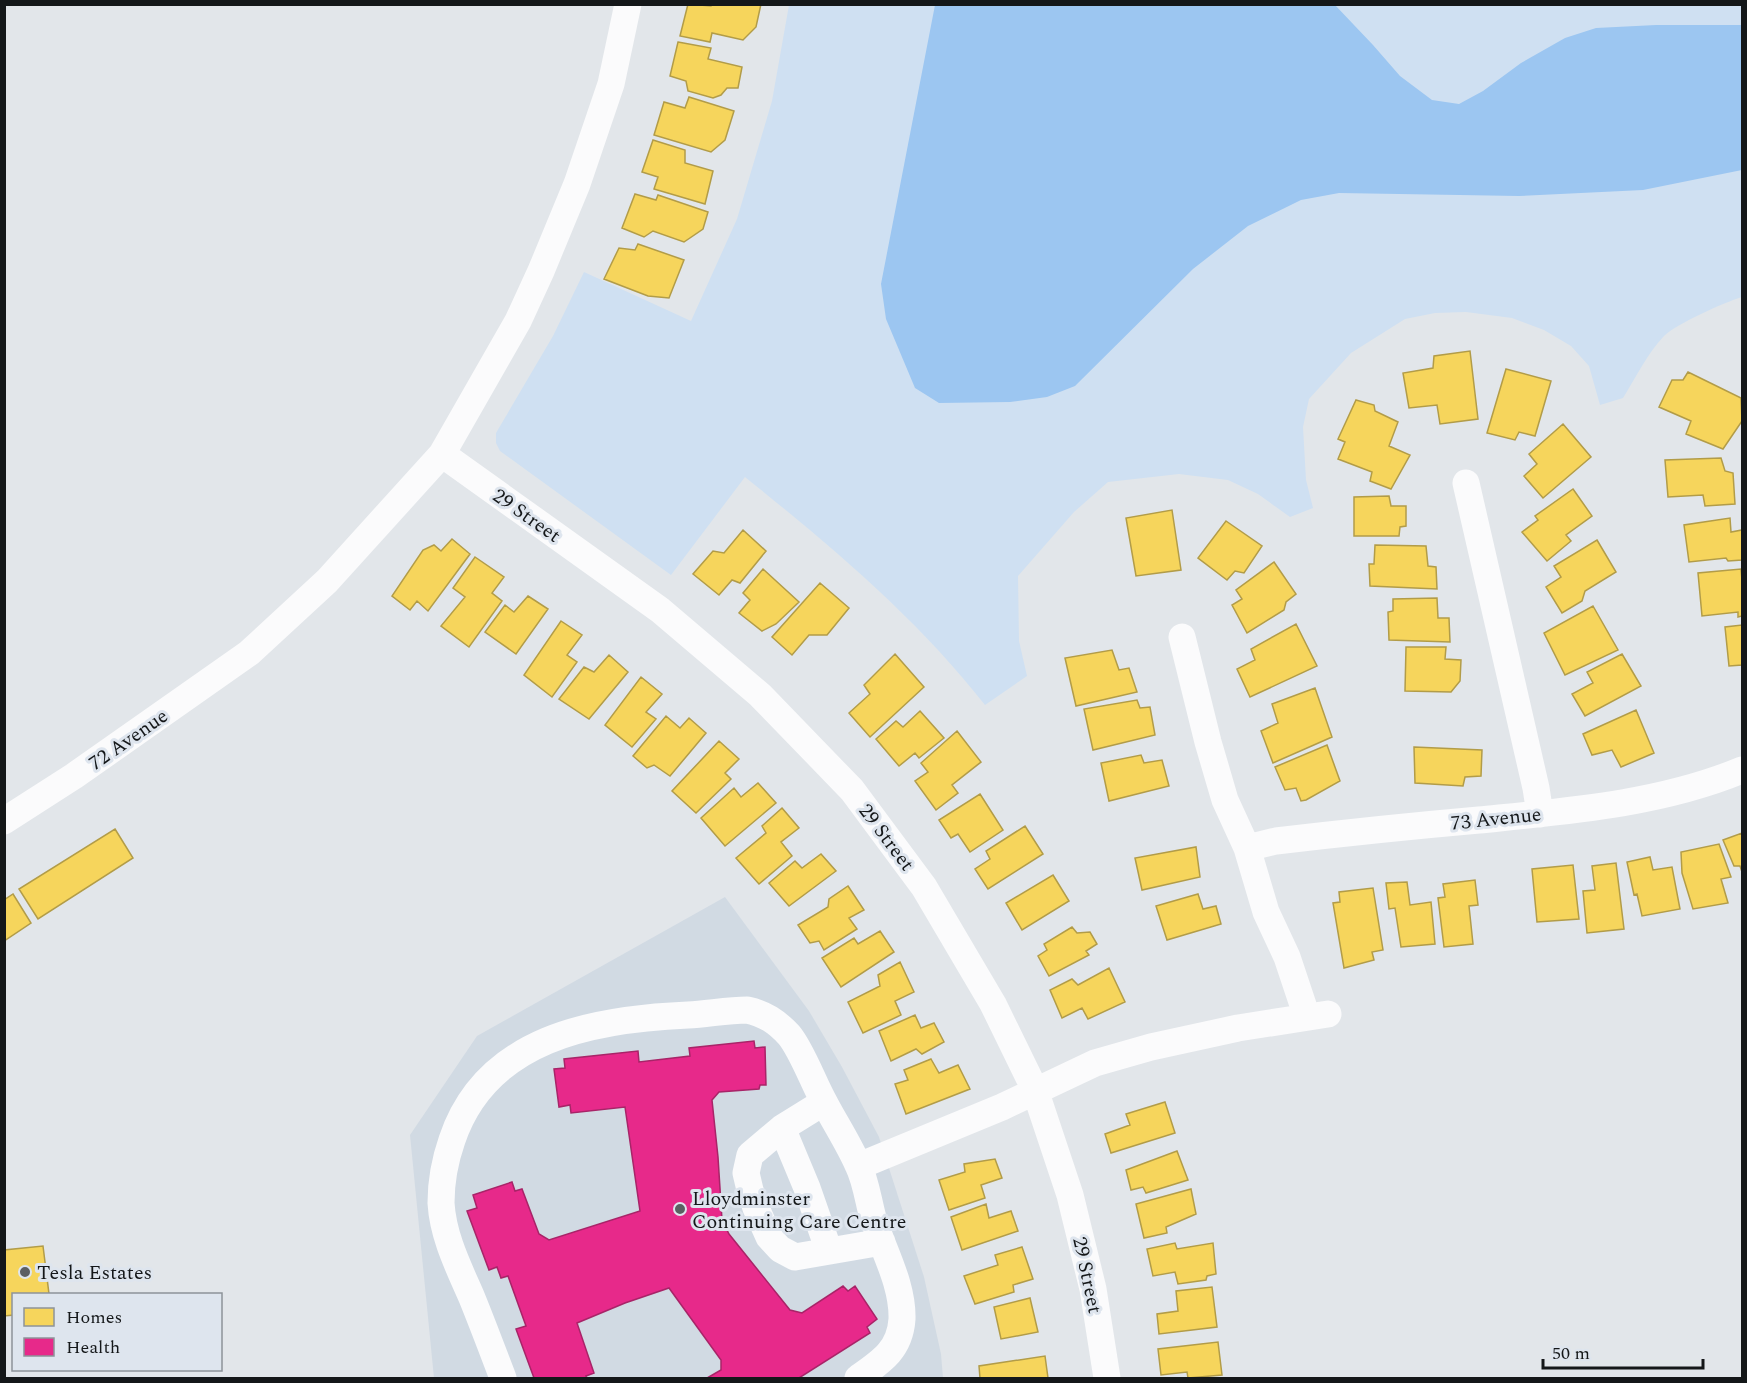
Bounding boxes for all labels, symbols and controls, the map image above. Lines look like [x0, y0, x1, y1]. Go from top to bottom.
street label: 29 Street [486, 481, 567, 550]
street label: 72 Avenue [83, 701, 174, 778]
street label: 29 Street [851, 798, 921, 878]
street label: 73 Avenue [1449, 799, 1543, 839]
place label: Lloydminster Continuing Care Centre [692, 1184, 907, 1237]
marker: Lloydminster Continuing Care Centre [673, 1202, 687, 1216]
street label: 29 Street [1064, 1234, 1110, 1316]
place label: Tesla Estates [37, 1258, 152, 1288]
marker: Tesla Estates [18, 1265, 32, 1279]
legend [12, 1293, 222, 1371]
text: Homes [66, 1304, 122, 1331]
scale bar [1543, 1332, 1704, 1370]
text: Health [66, 1334, 120, 1361]
text: 50 m [1552, 1340, 1590, 1367]

